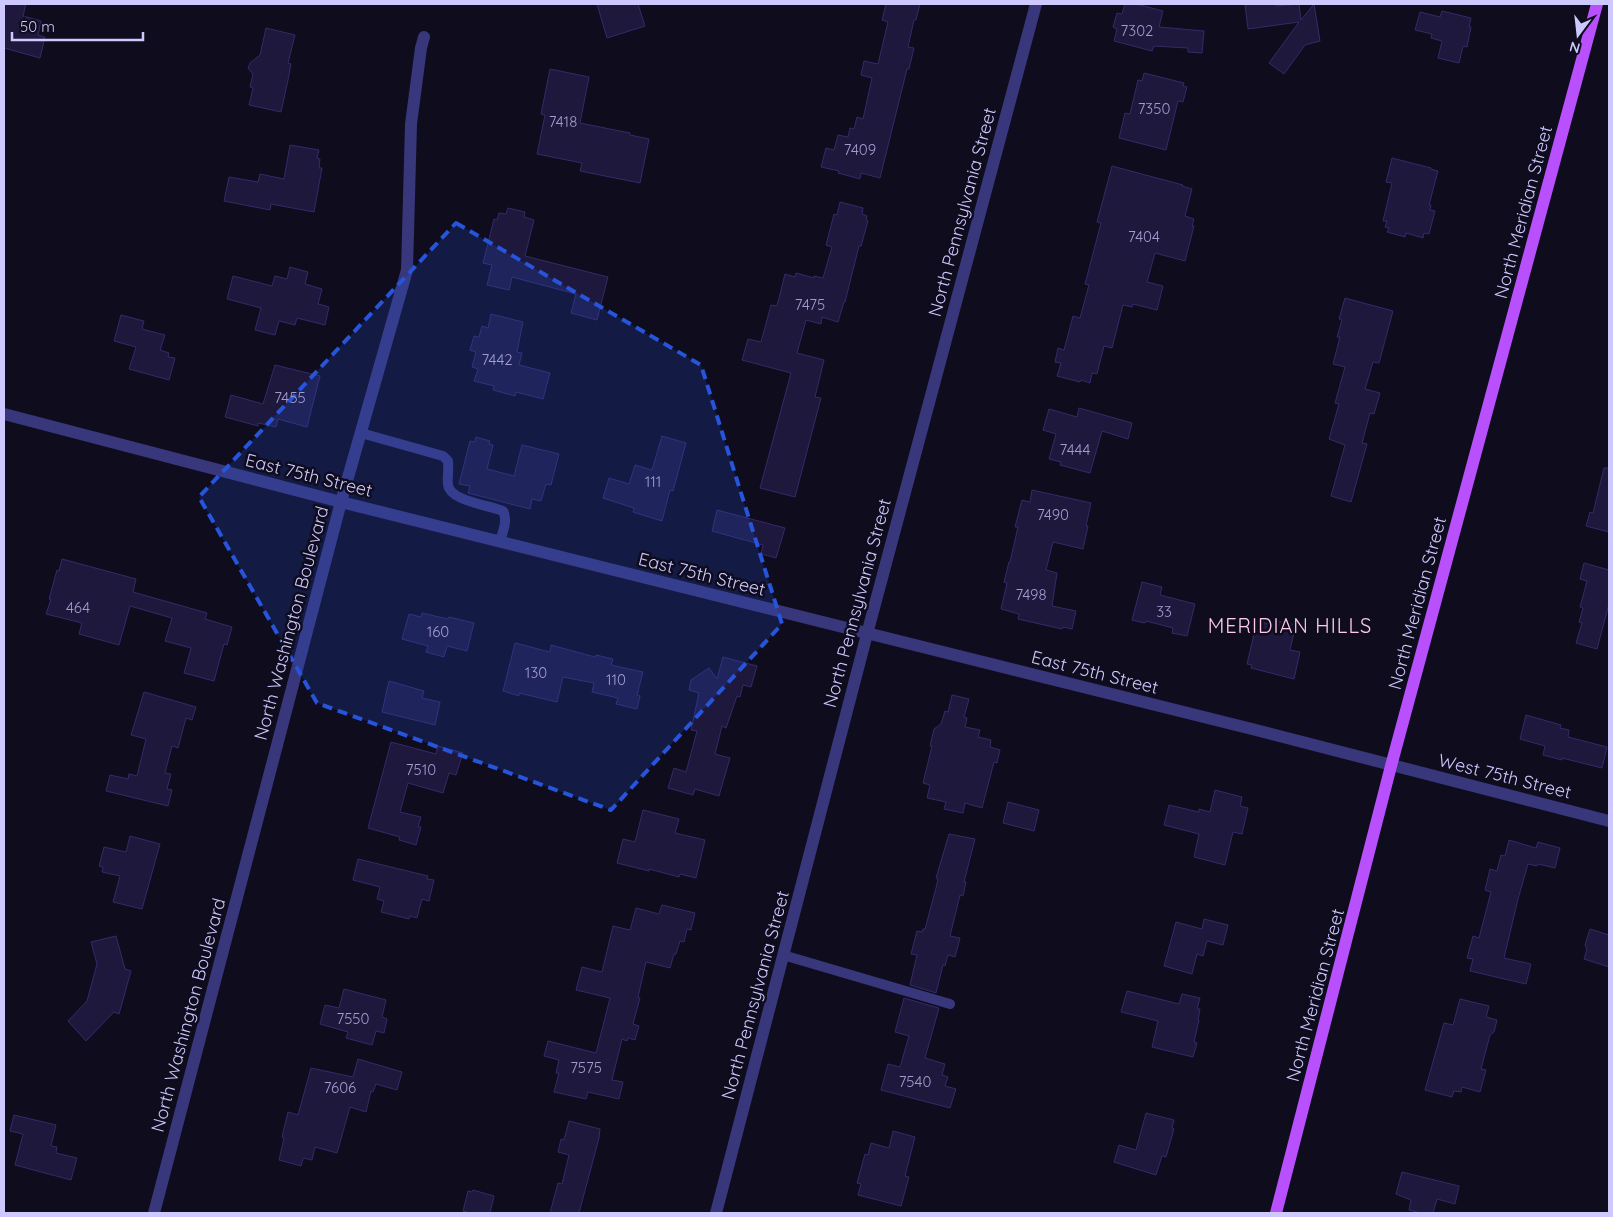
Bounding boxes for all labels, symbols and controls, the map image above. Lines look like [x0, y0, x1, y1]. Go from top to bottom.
scale bar [12, 10, 144, 42]
north arrow [1553, 10, 1603, 60]
text: 50 m [20, 17, 55, 36]
house number: 7302 [1121, 21, 1153, 40]
text: N [1567, 38, 1582, 58]
house number: 7350 [1138, 99, 1170, 118]
street label: North Pennsylvania Street [923, 105, 1001, 319]
house number: 7418 [549, 112, 577, 131]
street label: North Meridian Street [1489, 123, 1557, 301]
house number: 7409 [844, 140, 876, 159]
house number: 7404 [1128, 227, 1160, 246]
house number: 7475 [795, 295, 825, 314]
house number: 7442 [481, 350, 513, 369]
house number: 7455 [274, 388, 306, 407]
house number: 7444 [1060, 440, 1090, 459]
street label: East 75th Street [243, 448, 375, 502]
house number: 111 [645, 472, 661, 491]
street label: North Pennsylvania Street [818, 496, 896, 710]
street label: North Washington Boulevard [249, 503, 333, 743]
house number: 7490 [1037, 505, 1069, 524]
street label: North Meridian Street [1383, 514, 1451, 692]
street label: East 75th Street [636, 547, 768, 601]
house number: 7498 [1015, 585, 1047, 604]
house number: 464 [66, 598, 90, 617]
house number: 33 [1156, 602, 1172, 621]
district label: MERIDIAN HILLS [1208, 613, 1372, 638]
house number: 160 [427, 622, 449, 641]
street label: East 75th Street [1029, 645, 1161, 699]
house number: 130 [525, 663, 547, 682]
house number: 110 [606, 670, 626, 689]
street label: West 75th Street [1436, 748, 1574, 804]
house number: 7510 [406, 760, 436, 779]
street label: North Pennsylvania Street [716, 888, 794, 1102]
street label: North Washington Boulevard [146, 895, 230, 1135]
street label: North Meridian Street [1281, 906, 1349, 1084]
house number: 7550 [337, 1009, 370, 1028]
house number: 7575 [570, 1058, 602, 1077]
house number: 7540 [899, 1072, 931, 1091]
house number: 7606 [324, 1078, 356, 1097]

